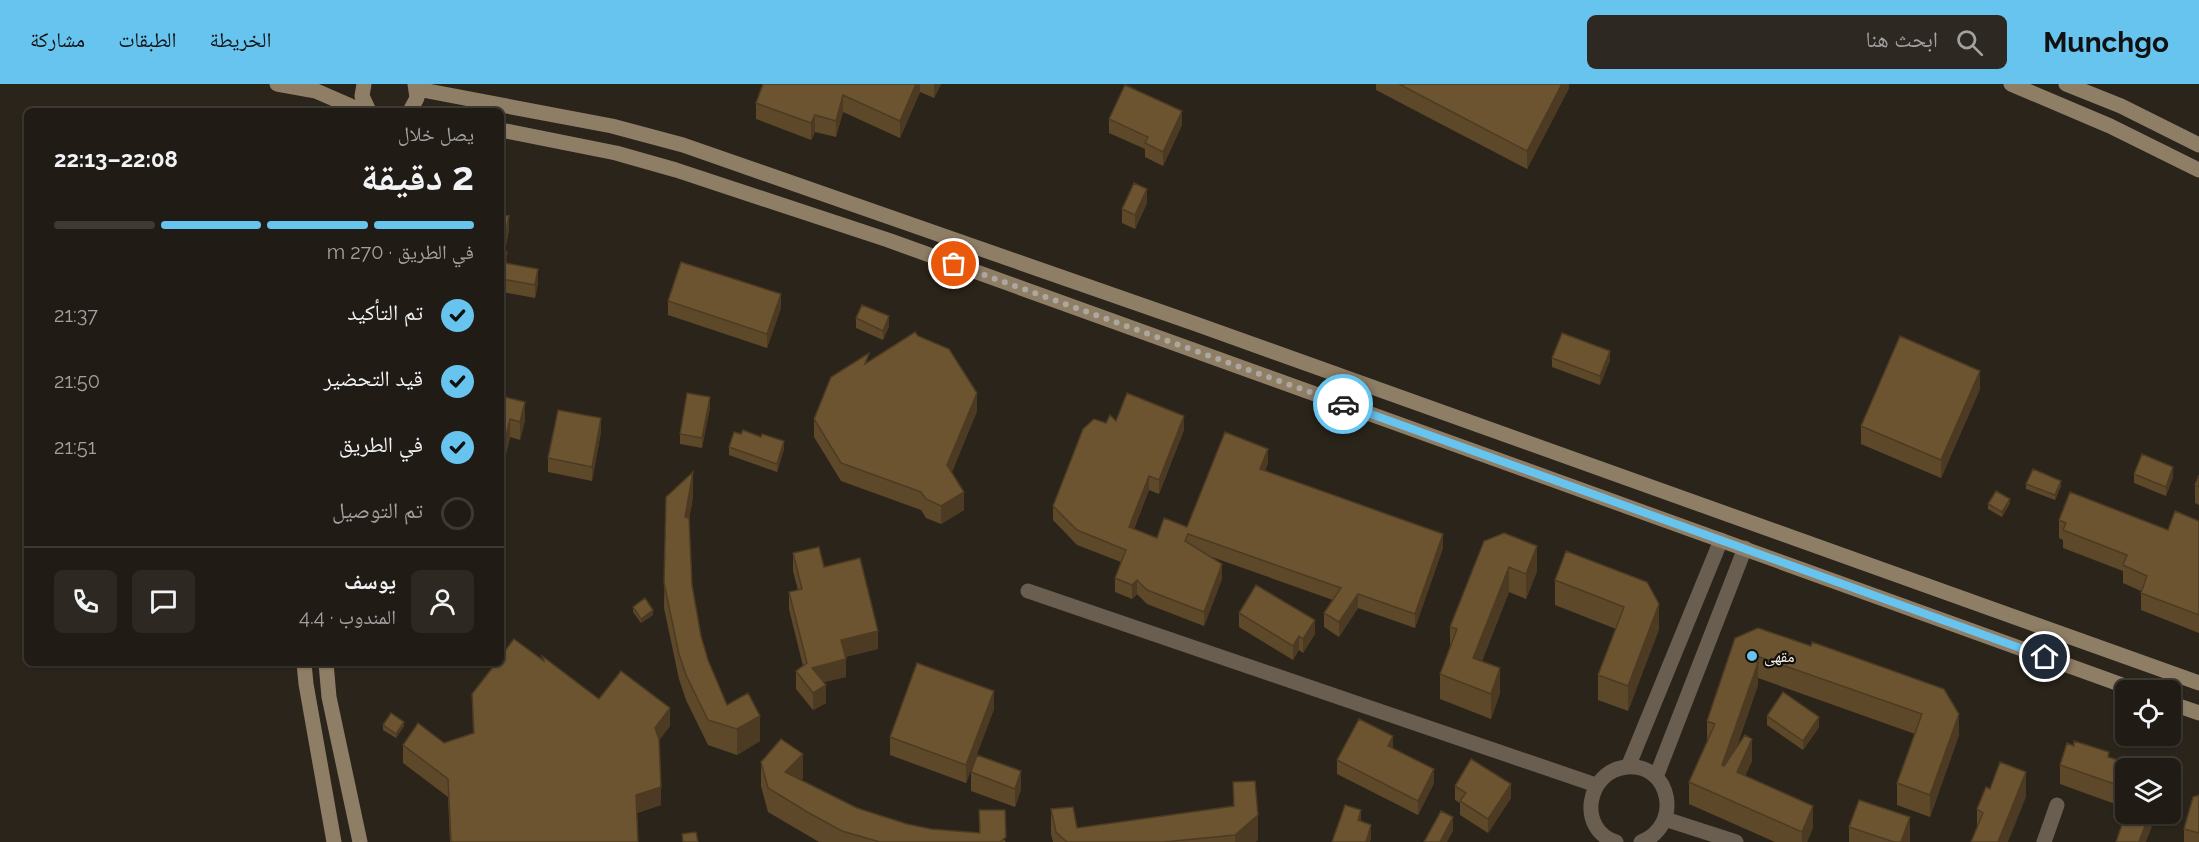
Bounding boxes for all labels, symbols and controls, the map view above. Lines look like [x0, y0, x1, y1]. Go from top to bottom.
search box [1587, 15, 2007, 69]
text: ابحث هنا [1865, 26, 1938, 52]
icon: search [1953, 26, 1986, 59]
text: Munchgo [2043, 26, 2169, 59]
text: مشاركة [30, 27, 85, 52]
text: الطبقات [118, 27, 177, 52]
text: الخريطة [210, 27, 271, 52]
text: يصل خلال [398, 122, 474, 146]
text: 22:08–22:13 [54, 146, 178, 172]
text: 2 دقيقة [361, 153, 474, 199]
pin [928, 238, 979, 289]
text: في الطريق · 270 m [327, 240, 474, 264]
icon: bag [937, 247, 970, 280]
text: تم التأكيد [347, 299, 423, 325]
icon: check [441, 299, 474, 332]
text: 21:37 [54, 303, 98, 327]
text: قيد التحضير [323, 365, 423, 391]
icon: check [441, 365, 474, 398]
text: 21:50 [54, 369, 100, 393]
courier [1313, 374, 1373, 434]
icon: car [1327, 388, 1360, 421]
text: في الطريق [339, 431, 423, 457]
icon: check [441, 431, 474, 464]
text: 21:51 [54, 435, 96, 459]
text: تم التوصيل [332, 497, 423, 523]
text: يوسف [344, 568, 396, 594]
button: phone [54, 570, 117, 633]
button: chat [132, 570, 195, 633]
button: person [411, 570, 474, 633]
text: المندوب · 4.4 [299, 605, 396, 629]
pin [2019, 631, 2070, 682]
icon: home [2028, 640, 2061, 673]
place label: مقهى [1764, 647, 1795, 667]
marker: مقهى [1745, 649, 1759, 663]
map controls [2115, 680, 2181, 824]
button: locate [2115, 680, 2181, 746]
button: layers [2115, 758, 2181, 824]

